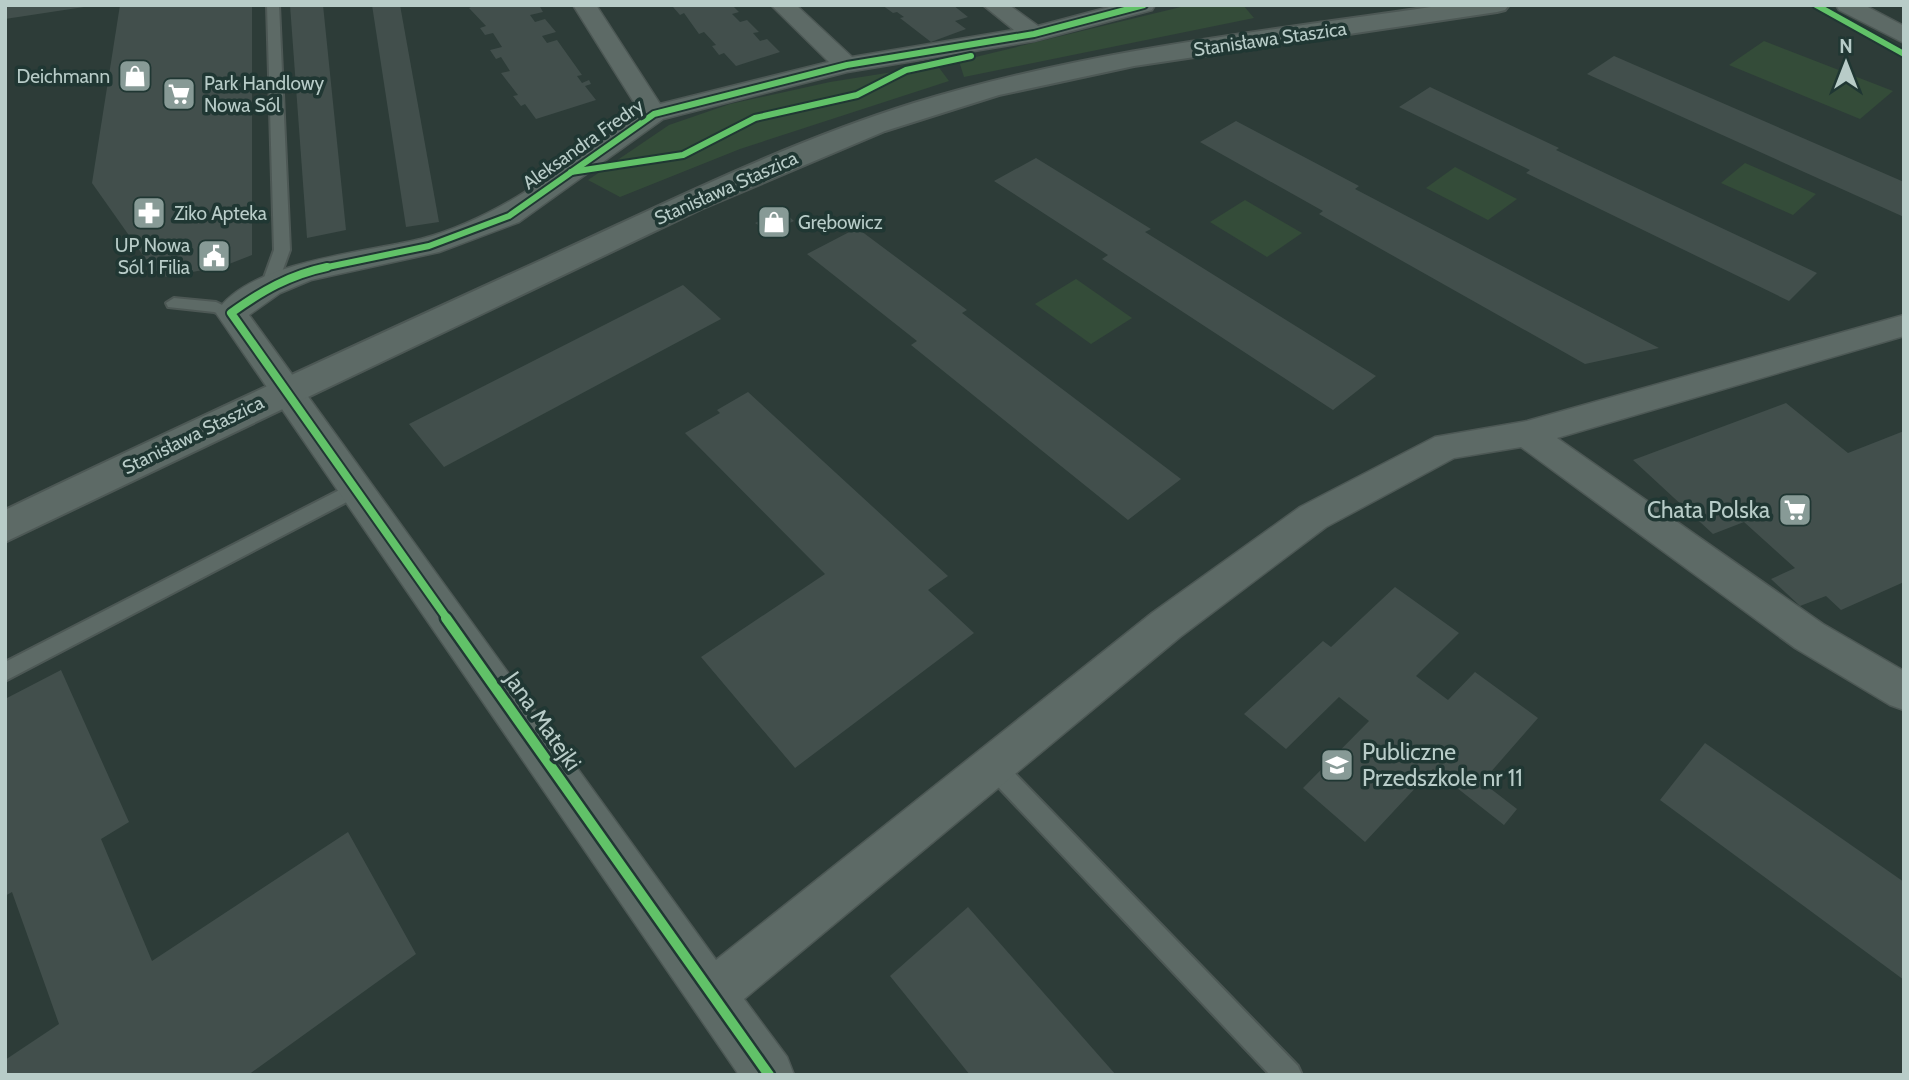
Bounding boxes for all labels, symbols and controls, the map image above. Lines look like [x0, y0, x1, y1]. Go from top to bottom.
street label: Stanisława Staszica [1192, 17, 1348, 61]
north arrow [1811, 28, 1881, 98]
text: N [1839, 35, 1853, 58]
shop icon: Deichmann [116, 57, 154, 95]
place label: Deichmann [17, 65, 110, 88]
place label: Park Handlowy Nowa Sól [204, 72, 325, 117]
supermarket icon: Park Handlowy Nowa Sól [160, 75, 198, 113]
street label: Aleksandra Fredry [518, 94, 648, 194]
street label: Stanisława Staszica [651, 146, 801, 230]
pharmacy icon: Ziko Apteka [130, 194, 168, 232]
place label: Ziko Apteka [174, 202, 267, 225]
shop icon: Grębowicz [755, 203, 793, 241]
place label: Grębowicz [798, 211, 883, 234]
place label: UP Nowa Sól 1 Filia [115, 234, 190, 279]
public building icon: UP Nowa Sól 1 Filia [195, 237, 233, 275]
street label: Stanisława Staszica [119, 391, 267, 479]
supermarket icon: Chata Polska [1776, 491, 1814, 529]
place label: Chata Polska [1647, 496, 1770, 524]
street label: Jana Matejki [498, 665, 587, 776]
place label: Publiczne Przedszkole nr 11 [1362, 738, 1523, 792]
school or university icon: Publiczne Przedszkole nr 11 [1318, 746, 1356, 784]

